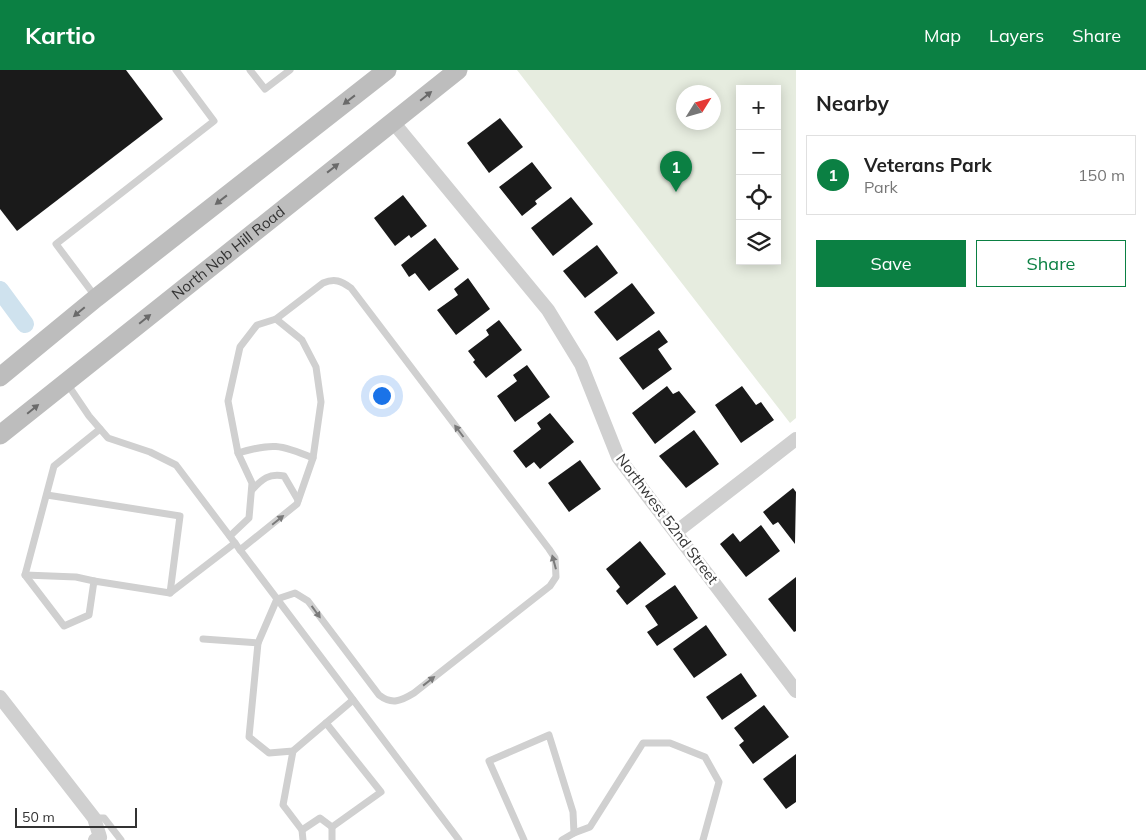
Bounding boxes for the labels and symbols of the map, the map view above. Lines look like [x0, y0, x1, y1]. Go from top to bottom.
north arrow [676, 85, 721, 130]
one-way arrow [419, 91, 432, 102]
one-way arrow [342, 95, 355, 106]
pin: 1 [660, 151, 692, 192]
one-way arrow [327, 163, 340, 174]
one-way arrow [214, 195, 227, 206]
street label: North Nob Hill Road [168, 202, 288, 303]
one-way arrow [73, 306, 86, 317]
one-way arrow [138, 313, 151, 324]
your location [369, 383, 395, 409]
one-way arrow [26, 403, 39, 414]
one-way arrow [454, 425, 465, 438]
street label: Northwest 52nd Street [612, 450, 723, 588]
one-way arrow [271, 514, 284, 525]
one-way arrow [550, 554, 558, 570]
one-way arrow [311, 605, 321, 619]
one-way arrow [422, 676, 436, 686]
scale bar [15, 805, 138, 828]

